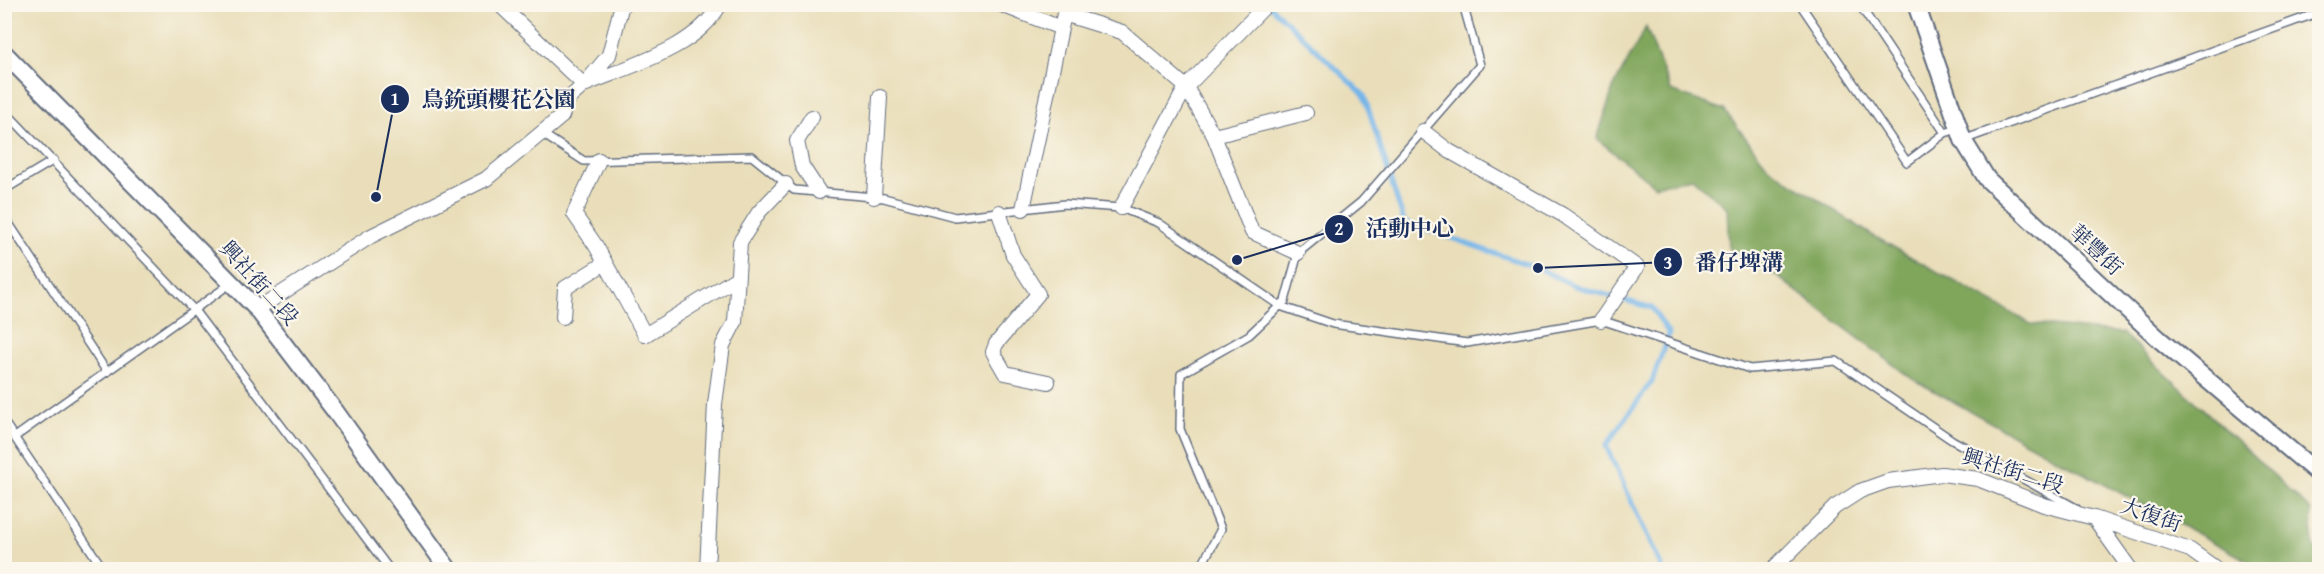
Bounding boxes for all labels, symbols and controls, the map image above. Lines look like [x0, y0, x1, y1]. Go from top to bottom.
callout: 鳥銃頭櫻花公園 [380, 79, 588, 119]
text: 鳥銃頭櫻花公園 [422, 83, 576, 115]
text: 1 [390, 85, 400, 112]
callout: 活動中心 [1324, 209, 1466, 249]
text: 活動中心 [1366, 212, 1454, 244]
text: 2 [1334, 215, 1344, 242]
street label: 華豐街 [2063, 217, 2130, 282]
street label: 興社街二段 [213, 233, 306, 332]
callout: 番仔埤溝 [1653, 242, 1795, 282]
text: 番仔埤溝 [1695, 246, 1783, 278]
text: 3 [1663, 249, 1673, 276]
street label: 興社街二段 [1958, 440, 2068, 501]
street label: 大復街 [2116, 490, 2186, 539]

